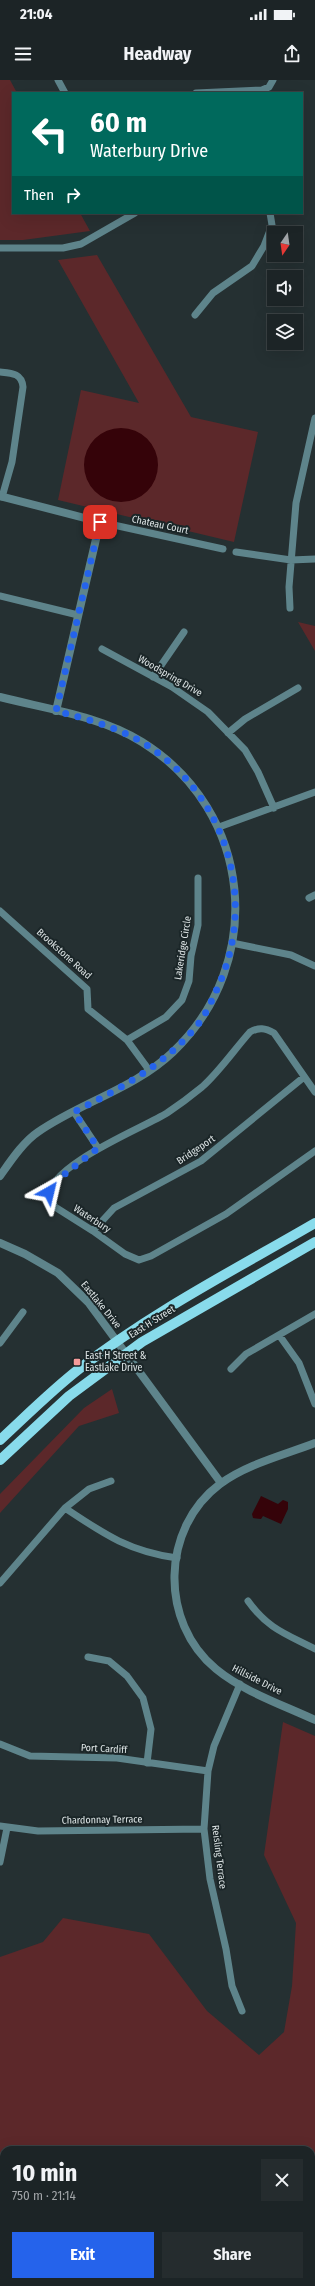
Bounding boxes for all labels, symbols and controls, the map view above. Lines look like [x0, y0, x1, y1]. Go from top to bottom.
text: 21:04 [20, 5, 52, 23]
icon: menu [12, 43, 34, 65]
text: Headway [124, 43, 191, 65]
icon: share [281, 43, 303, 65]
text: 60 m [90, 106, 147, 139]
icon: left [24, 108, 76, 160]
text: Waterbury Drive [90, 140, 208, 162]
icon: right [62, 184, 84, 206]
text: Then [24, 186, 54, 204]
north arrow [267, 226, 303, 262]
map controls [267, 226, 303, 350]
button: sound [267, 270, 303, 306]
button: layers [267, 314, 303, 350]
pin [83, 505, 117, 539]
icon: arrive [89, 511, 111, 533]
street label: Chateau Court [131, 513, 190, 537]
street label: Woodspring Drive [136, 653, 204, 699]
street label: Lakeridge Circle [172, 915, 194, 981]
street label: Brookstone Road [34, 926, 94, 982]
street label: Bridgeport [175, 1132, 218, 1167]
position arrow [28, 1171, 70, 1213]
street label: Waterbury [71, 1202, 113, 1236]
street label: Eastlake Drive [78, 1279, 124, 1331]
street label: East H Street [127, 1303, 178, 1341]
place label: East H Street & Eastlake Drive [85, 1350, 147, 1374]
marker: East H Street & Eastlake Drive [72, 1357, 82, 1367]
street label: Hillside Drive [230, 1662, 284, 1698]
street label: Port Cardiff [81, 1742, 128, 1756]
street label: Chardonnay Terrace [62, 1813, 143, 1827]
street label: Reisling Terrace [209, 1824, 229, 1890]
text: 10 min [12, 2159, 77, 2187]
button: close [261, 2159, 303, 2201]
text: 750 m · 21:14 [12, 2188, 76, 2203]
button: Exit [12, 2232, 154, 2278]
button: Share [162, 2232, 303, 2278]

